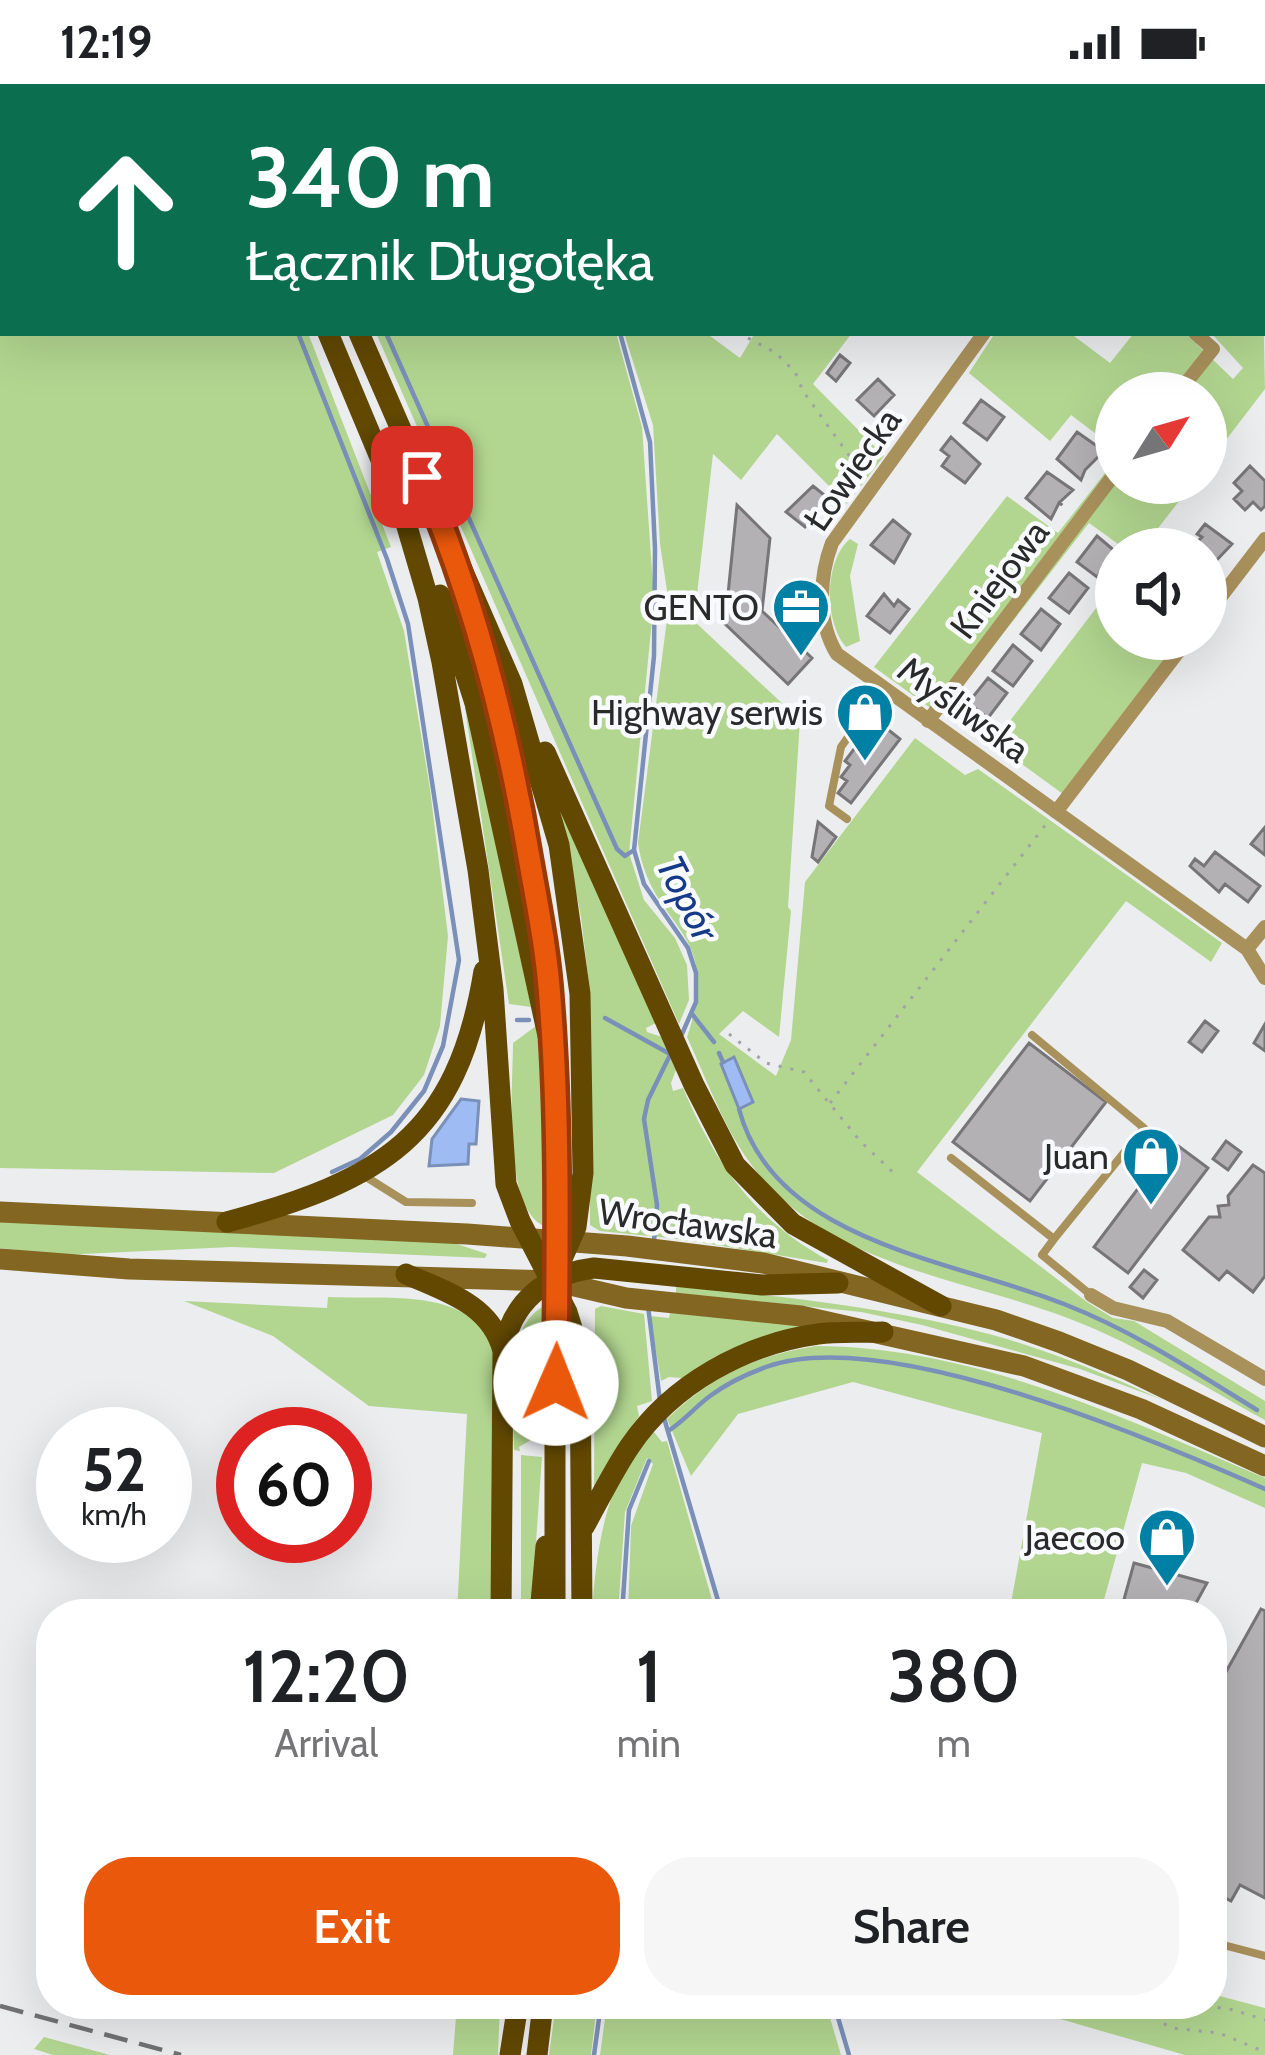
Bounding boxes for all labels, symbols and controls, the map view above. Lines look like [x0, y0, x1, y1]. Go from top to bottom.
text: 12:19 [60, 15, 152, 69]
text: 340 m [246, 126, 495, 228]
icon: ahead [48, 132, 204, 288]
text: Łącznik Długołęka [246, 228, 654, 294]
north arrow [1095, 372, 1227, 504]
map controls [1095, 372, 1227, 660]
street label: Łowiecka [794, 399, 910, 539]
pin [371, 426, 473, 528]
icon: arrive [389, 444, 455, 510]
street label: Kniejowa [940, 511, 1058, 647]
button: sound [1095, 528, 1227, 660]
office icon: GENTO [770, 576, 832, 658]
place label: GENTO [643, 585, 759, 629]
street label: Myśliwska [890, 647, 1038, 771]
shop icon: Highway serwis [834, 681, 896, 763]
place label: Highway serwis [591, 690, 823, 734]
water label: Topór [646, 847, 731, 951]
shop icon: Juan [1120, 1125, 1182, 1207]
place label: Juan [1043, 1134, 1109, 1178]
street label: Wrocławska [596, 1189, 780, 1257]
position arrow [493, 1320, 619, 1446]
speed limit sign: 60 [216, 1407, 372, 1563]
text: 52 [82, 1433, 146, 1506]
text: km/h [81, 1496, 147, 1533]
shop icon: Jaecoo [1136, 1506, 1198, 1588]
place label: Jaecoo [1024, 1515, 1125, 1559]
text: 12:20 [243, 1633, 410, 1720]
text: 1 [636, 1633, 662, 1720]
text: 380 [887, 1633, 1020, 1720]
text: Arrival [274, 1719, 378, 1767]
text: min [617, 1719, 681, 1767]
text: m [937, 1719, 971, 1767]
button: Exit [84, 1857, 620, 1995]
button: Share [644, 1857, 1179, 1995]

